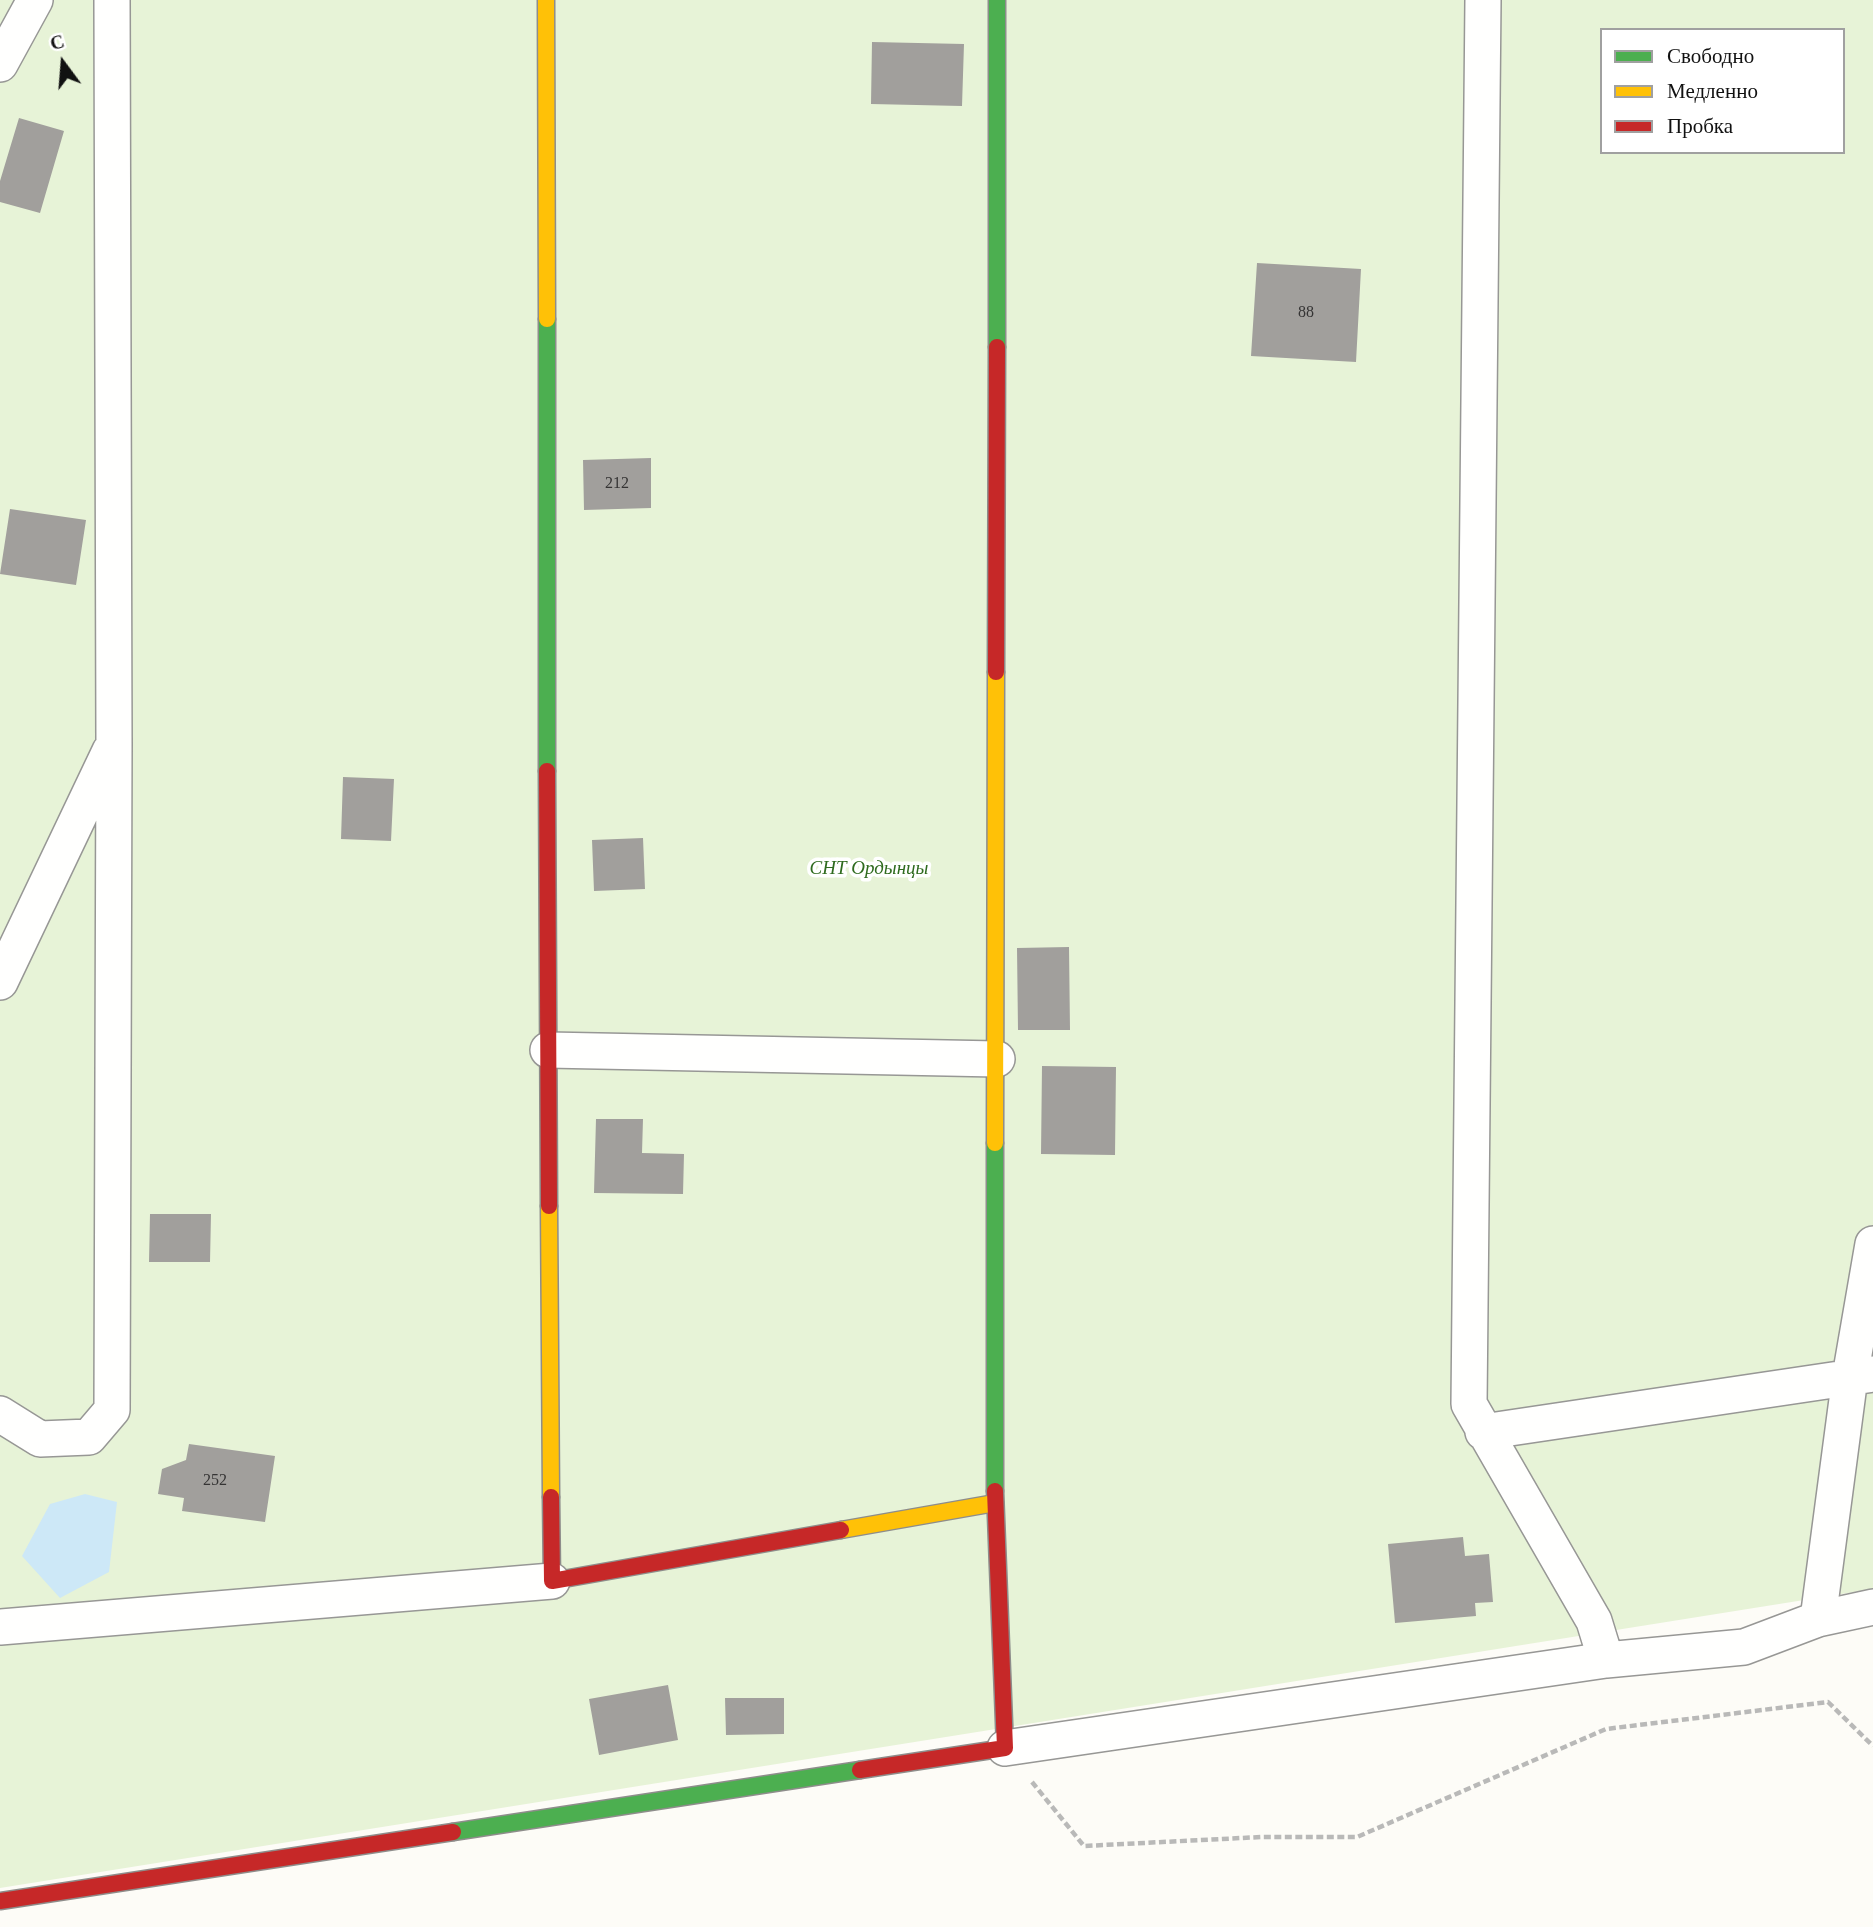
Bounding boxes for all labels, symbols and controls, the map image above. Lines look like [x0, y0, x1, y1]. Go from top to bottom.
north arrow [28, 28, 98, 98]
legend [1600, 28, 1845, 154]
text: С [48, 30, 67, 54]
text: Свободно [1667, 44, 1754, 68]
text: Медленно [1667, 79, 1758, 103]
text: Пробка [1667, 114, 1733, 138]
house number: 88 [1298, 303, 1314, 323]
house number: 212 [605, 474, 629, 494]
park label: СНТ Ордынцы [810, 858, 928, 880]
house number: 252 [203, 1471, 227, 1491]

